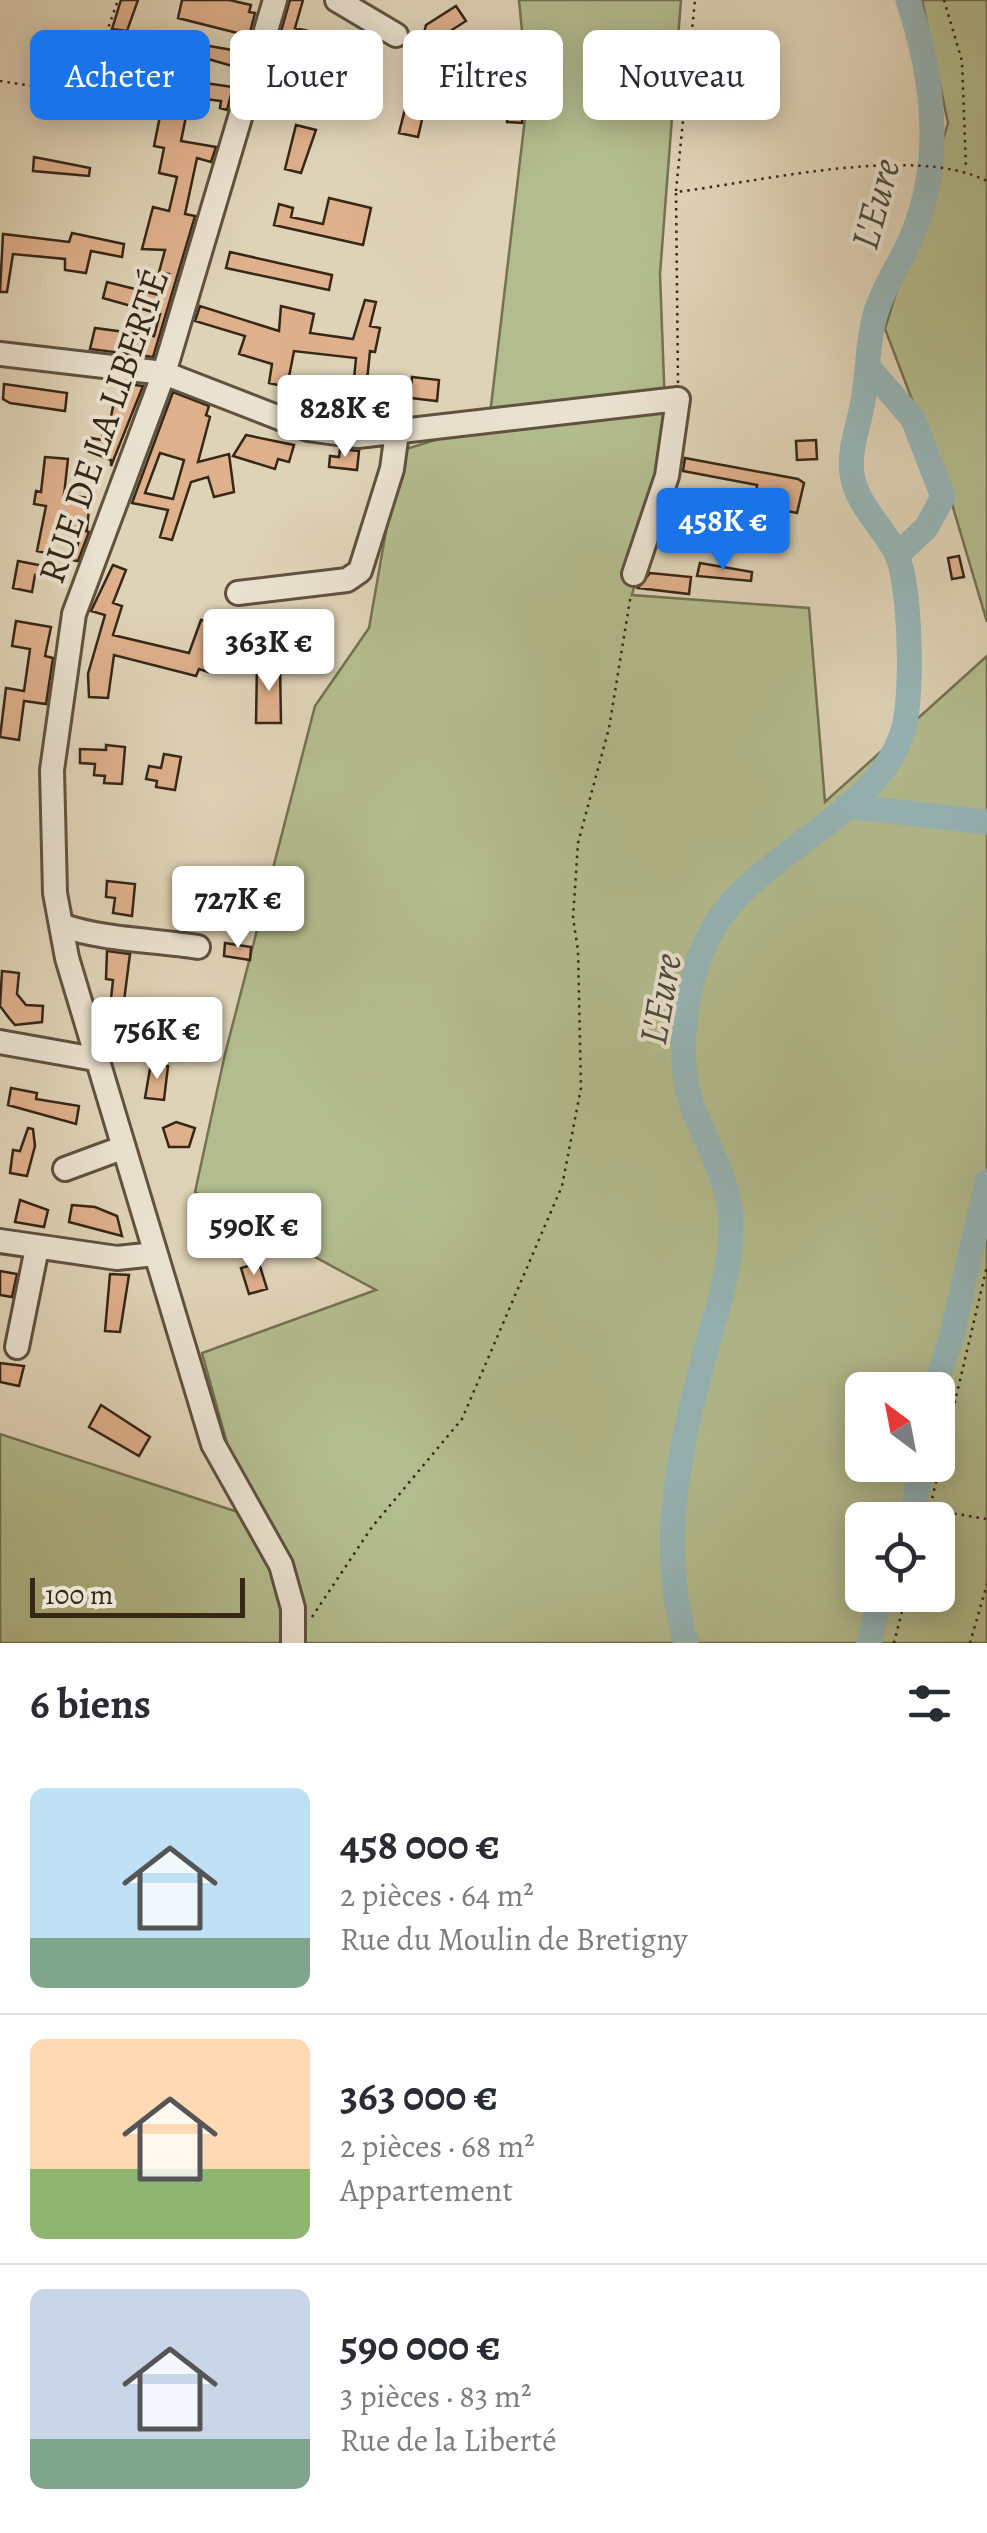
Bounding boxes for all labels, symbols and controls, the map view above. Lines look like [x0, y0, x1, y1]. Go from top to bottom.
chip: Acheter [30, 30, 210, 120]
chip: Louer [230, 30, 383, 120]
chip: Filtres [403, 30, 563, 120]
chip: Nouveau [583, 30, 780, 120]
water label: L'Eure [837, 153, 913, 255]
street label: RUE DE LA LIBERTÉ [25, 262, 181, 590]
pin: 828K € [264, 375, 426, 460]
text: 828K € [299, 385, 391, 429]
pin: 458K € [642, 488, 804, 573]
text: 458K € [678, 498, 768, 542]
pin: 363K € [188, 609, 350, 694]
text: 363K € [225, 619, 313, 663]
pin: 727K € [157, 866, 319, 951]
text: 727K € [194, 876, 282, 920]
water label: L'Eure [625, 949, 695, 1049]
pin: 756K € [76, 997, 238, 1082]
text: 756K € [113, 1007, 201, 1051]
pin: 590K € [173, 1193, 335, 1278]
text: 590K € [209, 1203, 299, 1247]
north arrow [845, 1372, 955, 1482]
map controls [845, 1372, 955, 1612]
button: locate [845, 1502, 955, 1612]
scale bar [30, 1573, 245, 1618]
text: 100 m [45, 1576, 113, 1614]
text: 6 biens [30, 1675, 151, 1732]
icon: filters [902, 1676, 957, 1731]
text: 458 000 € [340, 1816, 500, 1873]
icon: home [110, 1828, 230, 1948]
text: 2 pièces · 64 m² [340, 1873, 534, 1917]
text: Rue du Moulin de Bretigny [340, 1917, 688, 1961]
text: 363 000 € [340, 2067, 498, 2124]
icon: home [110, 2079, 230, 2199]
text: 2 pièces · 68 m² [340, 2124, 535, 2168]
text: Appartement [340, 2168, 513, 2212]
text: 590 000 € [340, 2317, 501, 2374]
icon: home [110, 2329, 230, 2449]
text: 3 pièces · 83 m² [340, 2374, 532, 2418]
text: Rue de la Liberté [340, 2418, 556, 2462]

